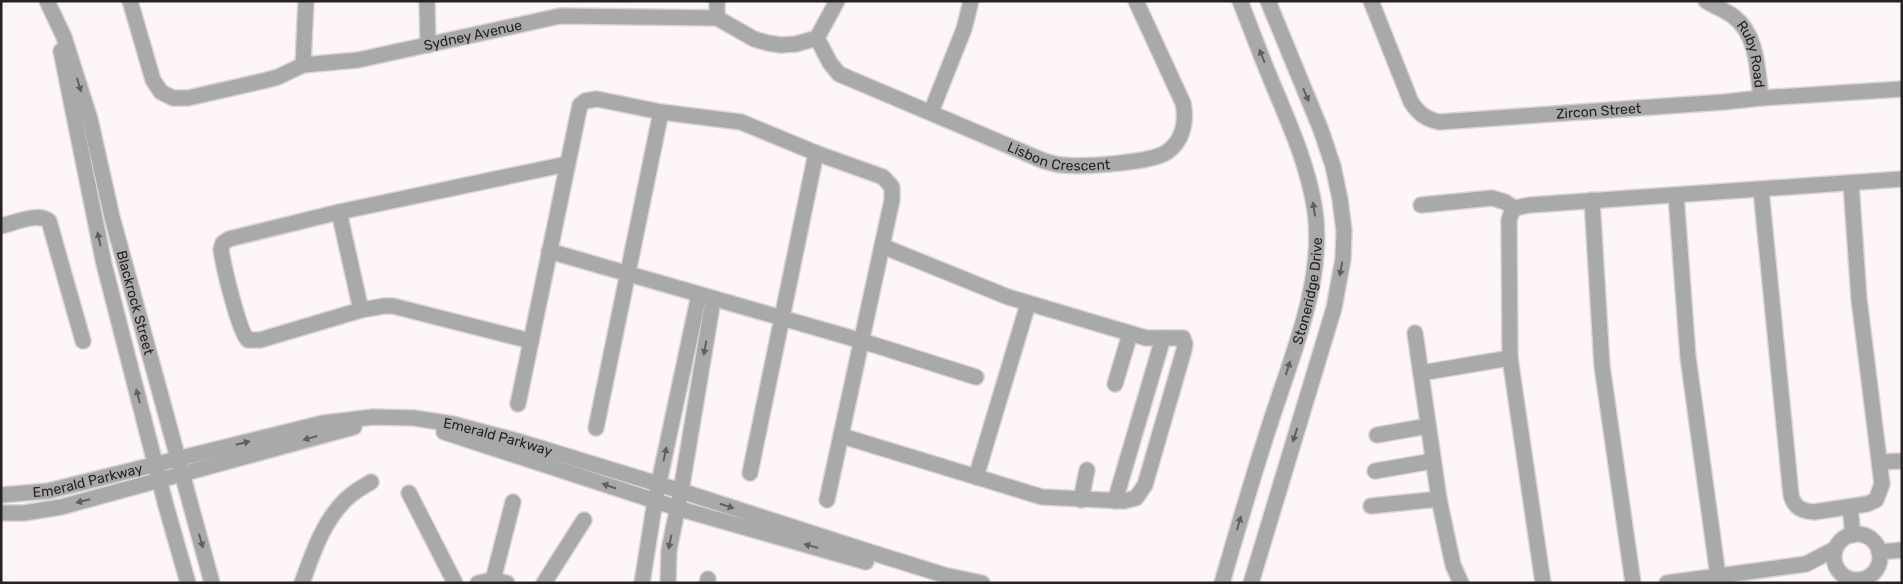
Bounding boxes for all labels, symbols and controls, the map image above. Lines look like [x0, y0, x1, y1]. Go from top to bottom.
street label: Sydney Avenue [422, 16, 524, 54]
street label: Ruby Road [1733, 17, 1768, 89]
one-way arrow [1257, 49, 1265, 63]
one-way arrow [76, 77, 84, 92]
one-way arrow [1302, 88, 1310, 102]
street label: Zircon Street [1555, 100, 1642, 123]
street label: Lisbon Crescent [1005, 138, 1111, 175]
one-way arrow [1310, 201, 1318, 217]
one-way arrow [95, 231, 103, 246]
street label: Stoneridge Drive [1289, 237, 1326, 347]
street label: Blackrock Street [113, 249, 157, 357]
one-way arrow [1337, 261, 1345, 277]
one-way arrow [701, 340, 709, 356]
one-way arrow [1284, 360, 1292, 375]
one-way arrow [134, 389, 142, 404]
street label: Emerald Parkway [442, 415, 555, 460]
one-way arrow [1291, 428, 1298, 443]
one-way arrow [302, 435, 317, 443]
one-way arrow [235, 439, 250, 447]
one-way arrow [661, 446, 669, 461]
street label: Emerald Parkway [32, 460, 145, 501]
one-way arrow [601, 482, 616, 489]
one-way arrow [75, 498, 90, 506]
one-way arrow [720, 502, 735, 510]
one-way arrow [1235, 515, 1243, 530]
one-way arrow [197, 533, 205, 548]
one-way arrow [666, 534, 674, 550]
one-way arrow [804, 541, 819, 549]

